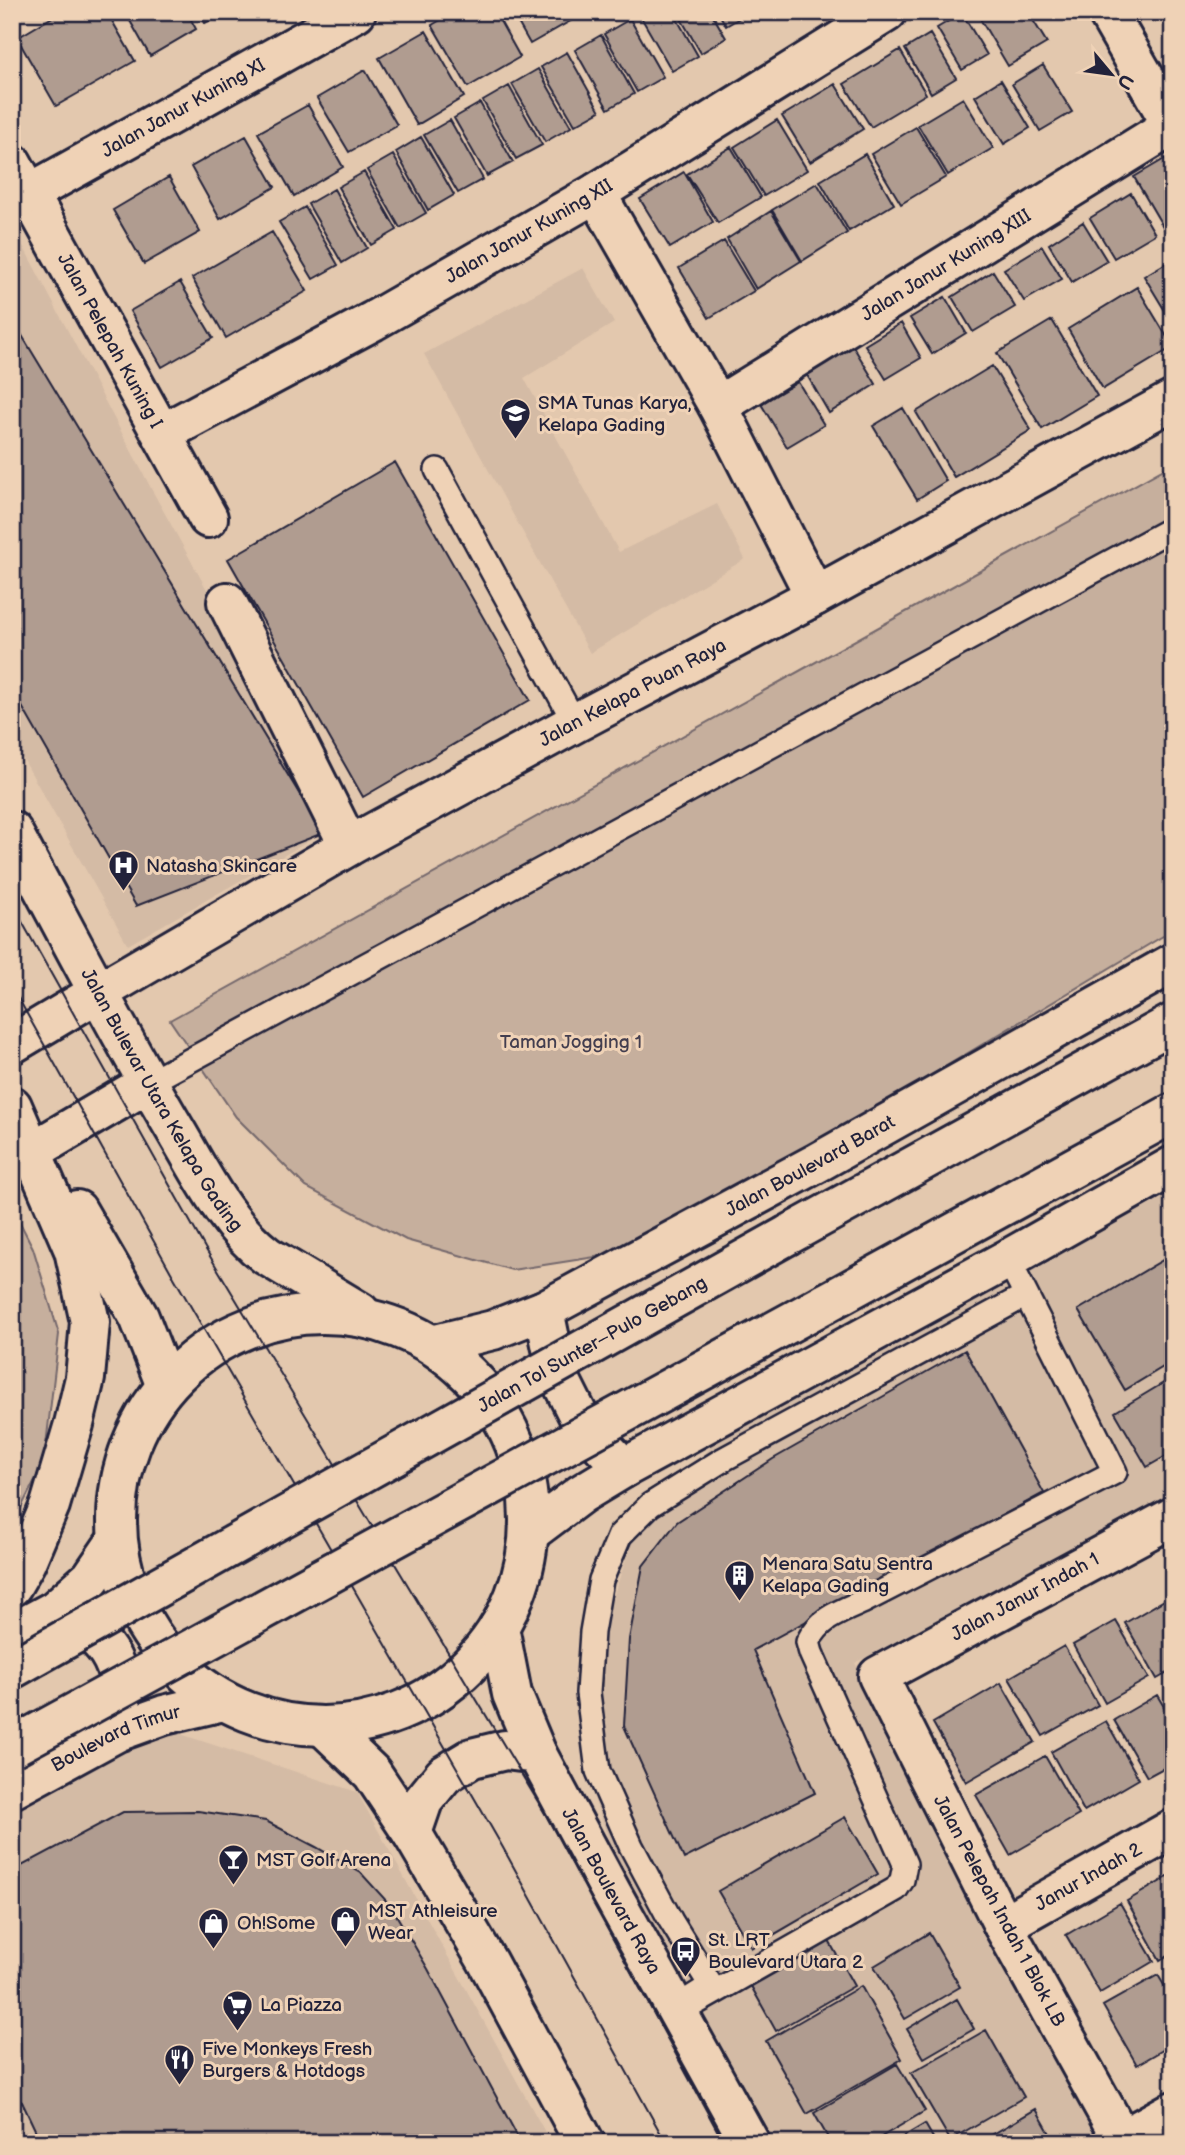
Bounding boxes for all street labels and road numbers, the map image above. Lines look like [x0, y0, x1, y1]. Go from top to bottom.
street label: Jalan Janur Kuning XI [98, 53, 269, 162]
street label: Jalan Janur Kuning XII [441, 174, 617, 289]
street label: Jalan Janur Kuning XIII [857, 204, 1035, 326]
street label: Jalan Pelepah Kuning I [53, 249, 168, 432]
street label: Jalan Kelapa Puan Raya [535, 634, 730, 752]
street label: Jalan Bulevar Utara Kelapa Gading [76, 964, 248, 1236]
street label: Jalan Boulevard Barat [721, 1110, 899, 1222]
street label: Jalan Tol Sunter–Pulo Gebang [474, 1271, 711, 1418]
street label: Jalan Janur Indah 1 [947, 1548, 1103, 1646]
street label: Boulevard Timur [47, 1700, 184, 1777]
street label: Jalan Pelepah Indah 1 Blok LB [928, 1791, 1070, 2031]
street label: Jalan Boulevard Raya [557, 1804, 666, 1978]
street label: Janur Indah 2 [1031, 1837, 1146, 1916]

